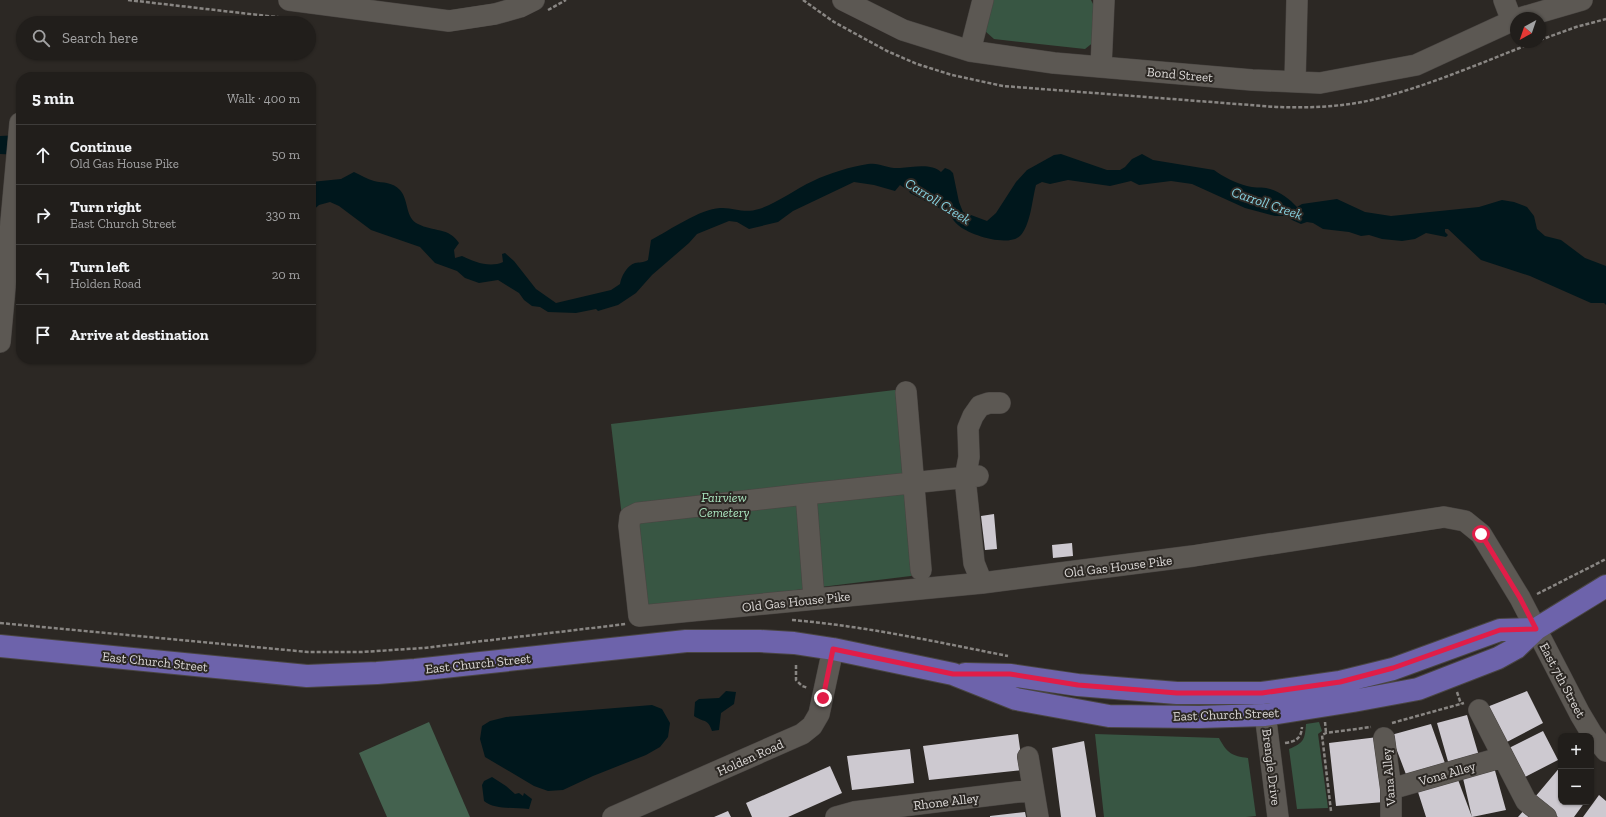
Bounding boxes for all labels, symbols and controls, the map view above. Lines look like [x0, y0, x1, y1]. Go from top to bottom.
north arrow [1510, 12, 1546, 48]
search box [16, 16, 316, 60]
icon: search [30, 27, 52, 49]
text: Search here [62, 29, 138, 47]
street label: Bond Street [1146, 64, 1214, 85]
text: 5 min [32, 88, 74, 108]
text: Walk · 400 m [227, 91, 300, 106]
text: Continue [70, 138, 132, 156]
icon: ahead [32, 144, 54, 166]
text: 50 m [272, 147, 300, 162]
text: Old Gas House Pike [70, 156, 179, 171]
water label: Carroll Creek [902, 175, 974, 228]
water label: Carroll Creek [1229, 183, 1305, 224]
text: Turn right [70, 198, 141, 216]
icon: right [32, 204, 54, 226]
text: 330 m [266, 207, 300, 222]
text: East Church Street [70, 216, 176, 231]
text: Turn left [70, 258, 130, 276]
icon: left [32, 264, 54, 286]
text: 20 m [272, 267, 300, 282]
text: Holden Road [70, 276, 141, 291]
icon: arrive [32, 324, 54, 346]
text: Arrive at destination [70, 326, 209, 344]
park label: Fairview Cemetery [699, 490, 749, 520]
route start [1472, 525, 1490, 543]
street label: Old Gas House Pike [1063, 552, 1173, 581]
street label: Old Gas House Pike [741, 588, 851, 615]
street label: East 7th Street [1537, 640, 1589, 720]
street label: East Church Street [101, 648, 209, 675]
street label: East Church Street [424, 650, 532, 677]
route end [814, 689, 832, 707]
street label: East Church Street [1173, 705, 1280, 724]
street label: Brengle Drive [1259, 728, 1284, 806]
map controls [1558, 733, 1594, 805]
button: + [1558, 733, 1594, 769]
street label: Holden Road [715, 736, 786, 779]
street label: Vana Alley [1378, 747, 1399, 808]
street label: Vona Alley [1416, 758, 1478, 789]
button: − [1558, 769, 1594, 805]
street label: Rhone Alley [912, 790, 980, 813]

